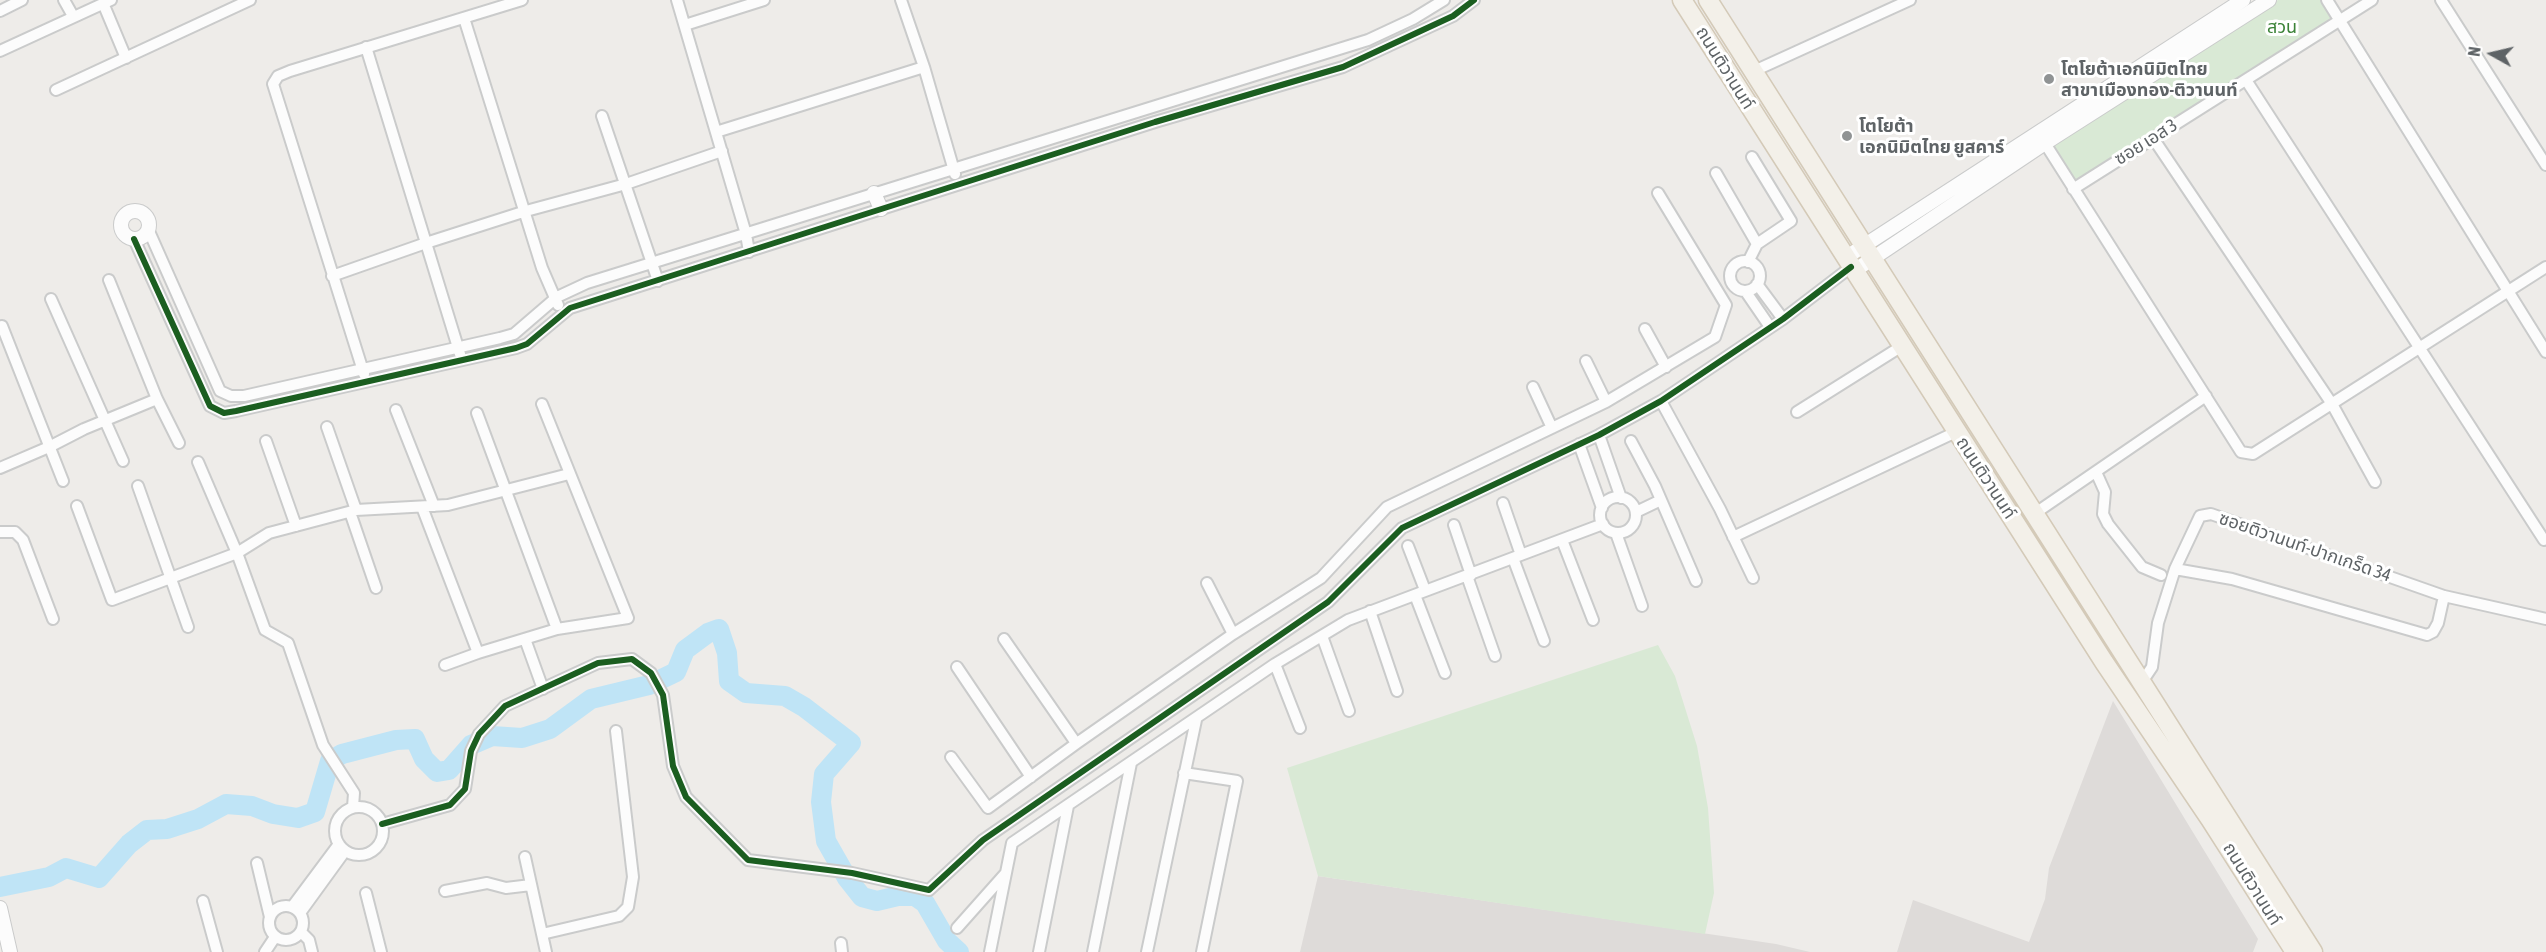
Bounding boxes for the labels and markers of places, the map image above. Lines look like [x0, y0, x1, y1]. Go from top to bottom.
place label: โตโยต้าเอกนิมิตไทย สาขาเมืองทอง-ติวานนท์ [2061, 58, 2238, 100]
marker: โตโยต้าเอกนิมิตไทย สาขาเมืองทอง-ติวานนท์ [2042, 72, 2056, 86]
place label: โตโยต้า เอกนิมิตไทย ยูสคาร์ [1859, 115, 2004, 158]
marker: โตโยต้า เอกนิมิตไทย ยูสคาร์ [1840, 129, 1854, 143]

